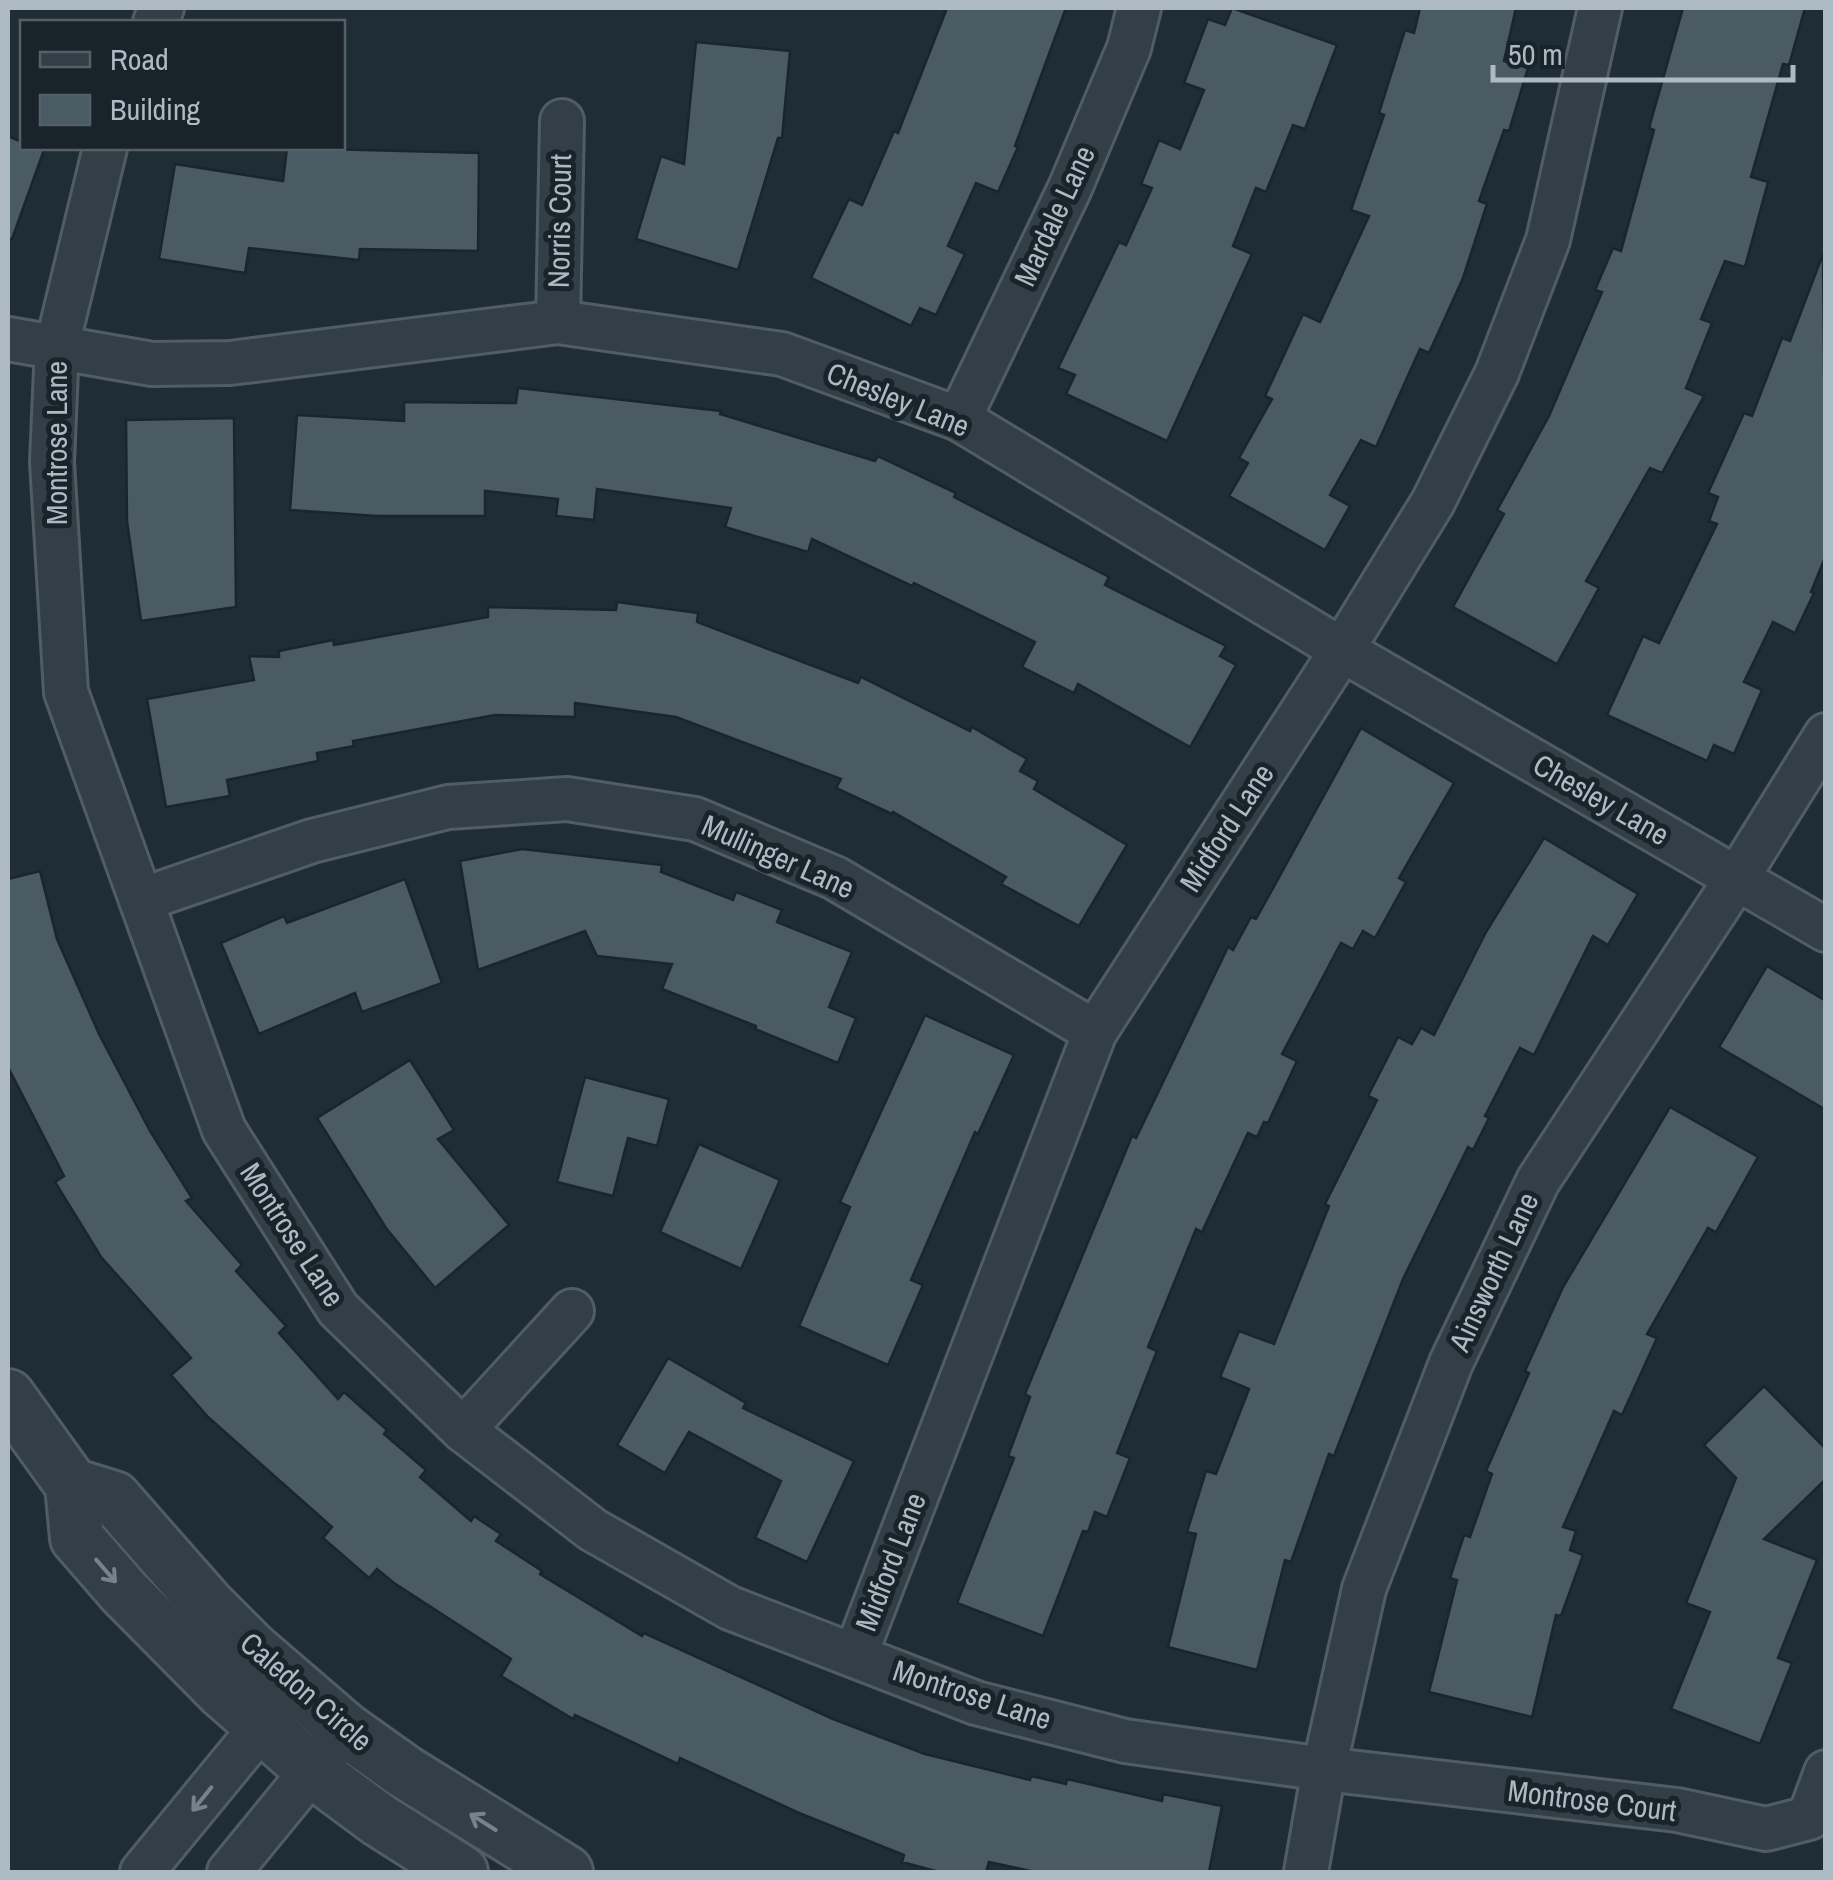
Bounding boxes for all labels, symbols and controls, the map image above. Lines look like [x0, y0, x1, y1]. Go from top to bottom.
legend [20, 20, 345, 150]
scale bar [1493, 20, 1793, 82]
text: 50 m [1508, 34, 1563, 74]
text: Road [110, 39, 169, 79]
text: Building [110, 89, 201, 129]
street label: Mardale Lane [1004, 139, 1104, 292]
street label: Norris Court [538, 154, 580, 288]
street label: Chesley Lane [821, 352, 976, 446]
street label: Montrose Lane [36, 361, 76, 525]
street label: Chesley Lane [1526, 744, 1677, 854]
street label: Midford Lane [1170, 756, 1282, 899]
street label: Mullinger Lane [696, 805, 861, 907]
street label: Montrose Lane [231, 1155, 354, 1314]
street label: Ainsworth Lane [1438, 1186, 1547, 1358]
street label: Midford Lane [845, 1487, 935, 1636]
one-way arrow [95, 1558, 117, 1584]
street label: Caledon Circle [232, 1623, 381, 1760]
street label: Montrose Lane [888, 1650, 1057, 1738]
street label: Montrose Court [1506, 1770, 1679, 1830]
one-way arrow [191, 1786, 213, 1812]
one-way arrow [469, 1812, 497, 1833]

